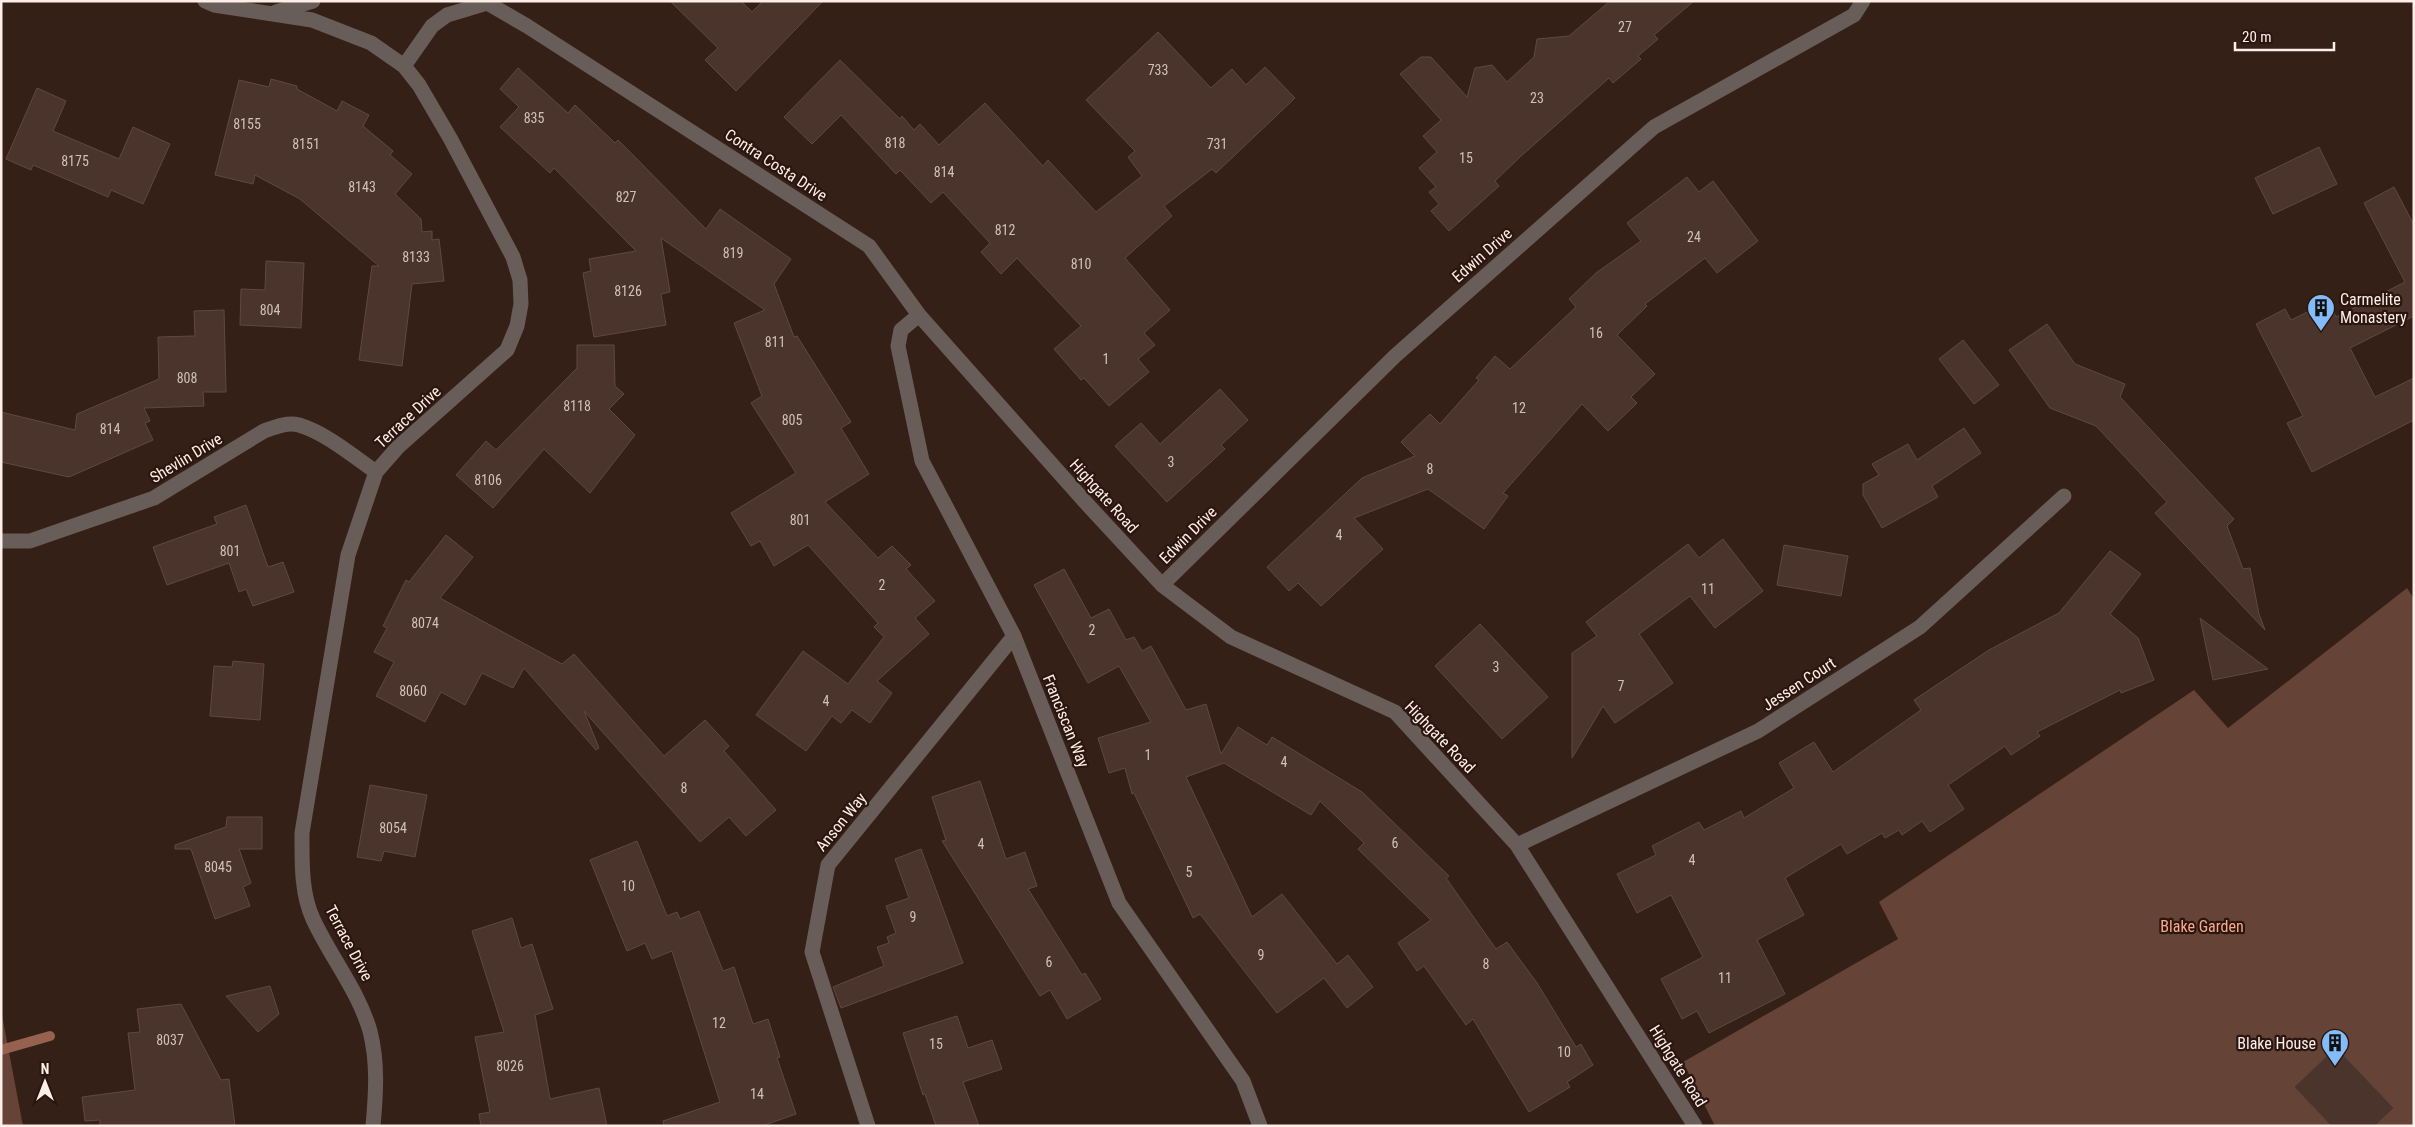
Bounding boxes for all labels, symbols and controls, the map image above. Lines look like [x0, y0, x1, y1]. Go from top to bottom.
house number: 27 [1618, 19, 1632, 35]
scale bar [2235, 20, 2334, 52]
text: 20 m [2242, 28, 2272, 46]
house number: 733 [1148, 62, 1168, 78]
house number: 23 [1530, 90, 1544, 106]
house number: 835 [524, 110, 544, 126]
house number: 8155 [233, 116, 261, 132]
street label: Contra Costa Drive [721, 125, 831, 205]
house number: 818 [885, 135, 905, 151]
house number: 8151 [292, 136, 320, 152]
house number: 731 [1207, 136, 1227, 152]
house number: 15 [1459, 150, 1473, 166]
house number: 8175 [61, 153, 89, 169]
house number: 814 [934, 164, 954, 180]
house number: 8143 [348, 179, 376, 195]
house number: 827 [616, 189, 636, 205]
house number: 812 [995, 222, 1015, 238]
street label: Edwin Drive [1448, 224, 1516, 286]
house number: 24 [1687, 229, 1701, 245]
house number: 819 [723, 245, 743, 261]
house number: 8133 [402, 249, 430, 265]
house number: 810 [1071, 256, 1091, 272]
house number: 8126 [614, 283, 642, 299]
place label: Carmelite Monastery [2340, 290, 2407, 327]
building icon: Carmelite Monastery [2306, 293, 2336, 332]
house number: 804 [260, 302, 280, 318]
house number: 16 [1589, 325, 1603, 341]
house number: 811 [765, 334, 785, 350]
house number: 1 [1103, 351, 1109, 367]
house number: 808 [177, 370, 197, 386]
street label: Terrace Drive [371, 382, 445, 452]
house number: 8118 [563, 398, 591, 414]
house number: 12 [1512, 400, 1526, 416]
house number: 805 [782, 412, 802, 428]
house number: 814 [100, 421, 120, 437]
street label: Shevlin Drive [146, 429, 226, 487]
house number: 3 [1168, 454, 1174, 470]
street label: Highgate Road [1066, 455, 1142, 537]
house number: 8 [1427, 461, 1434, 477]
house number: 8106 [474, 472, 502, 488]
street label: Edwin Drive [1155, 502, 1221, 568]
house number: 801 [790, 512, 810, 528]
house number: 4 [1336, 527, 1343, 543]
house number: 801 [220, 543, 240, 559]
house number: 2 [879, 577, 886, 593]
house number: 11 [1701, 581, 1715, 597]
house number: 8074 [411, 615, 439, 631]
house number: 2 [1089, 622, 1096, 638]
street label: Jessen Court [1759, 653, 1839, 715]
house number: 3 [1493, 659, 1499, 675]
street label: Franciscan Way [1039, 672, 1093, 771]
house number: 7 [1618, 678, 1625, 694]
house number: 8060 [399, 683, 427, 699]
house number: 4 [823, 693, 830, 709]
street label: Highgate Road [1401, 697, 1479, 777]
house number: 1 [1145, 747, 1151, 763]
house number: 4 [1281, 754, 1288, 770]
house number: 8 [681, 780, 688, 796]
street label: Anson Way [812, 789, 871, 855]
house number: 8054 [379, 820, 407, 836]
house number: 6 [1392, 835, 1399, 851]
house number: 4 [978, 836, 985, 852]
house number: 4 [1689, 852, 1696, 868]
house number: 8045 [204, 859, 232, 875]
house number: 5 [1186, 864, 1193, 880]
house number: 10 [621, 878, 635, 894]
street label: Terrace Drive [321, 902, 377, 984]
house number: 9 [910, 909, 916, 925]
park label: Blake Garden [2160, 917, 2244, 936]
house number: 9 [1258, 947, 1264, 963]
house number: 6 [1046, 954, 1053, 970]
house number: 8 [1483, 956, 1490, 972]
house number: 11 [1718, 970, 1732, 986]
house number: 12 [712, 1015, 726, 1031]
street label: Highgate Road [1645, 1022, 1711, 1110]
building icon: Blake House [2320, 1028, 2350, 1067]
house number: 8037 [156, 1032, 184, 1048]
place label: Blake House [2237, 1034, 2316, 1053]
house number: 15 [929, 1036, 943, 1052]
house number: 10 [1557, 1044, 1571, 1060]
north arrow [20, 1057, 70, 1107]
house number: 8026 [496, 1058, 524, 1074]
text: N [41, 1061, 49, 1077]
house number: 14 [750, 1086, 764, 1102]

